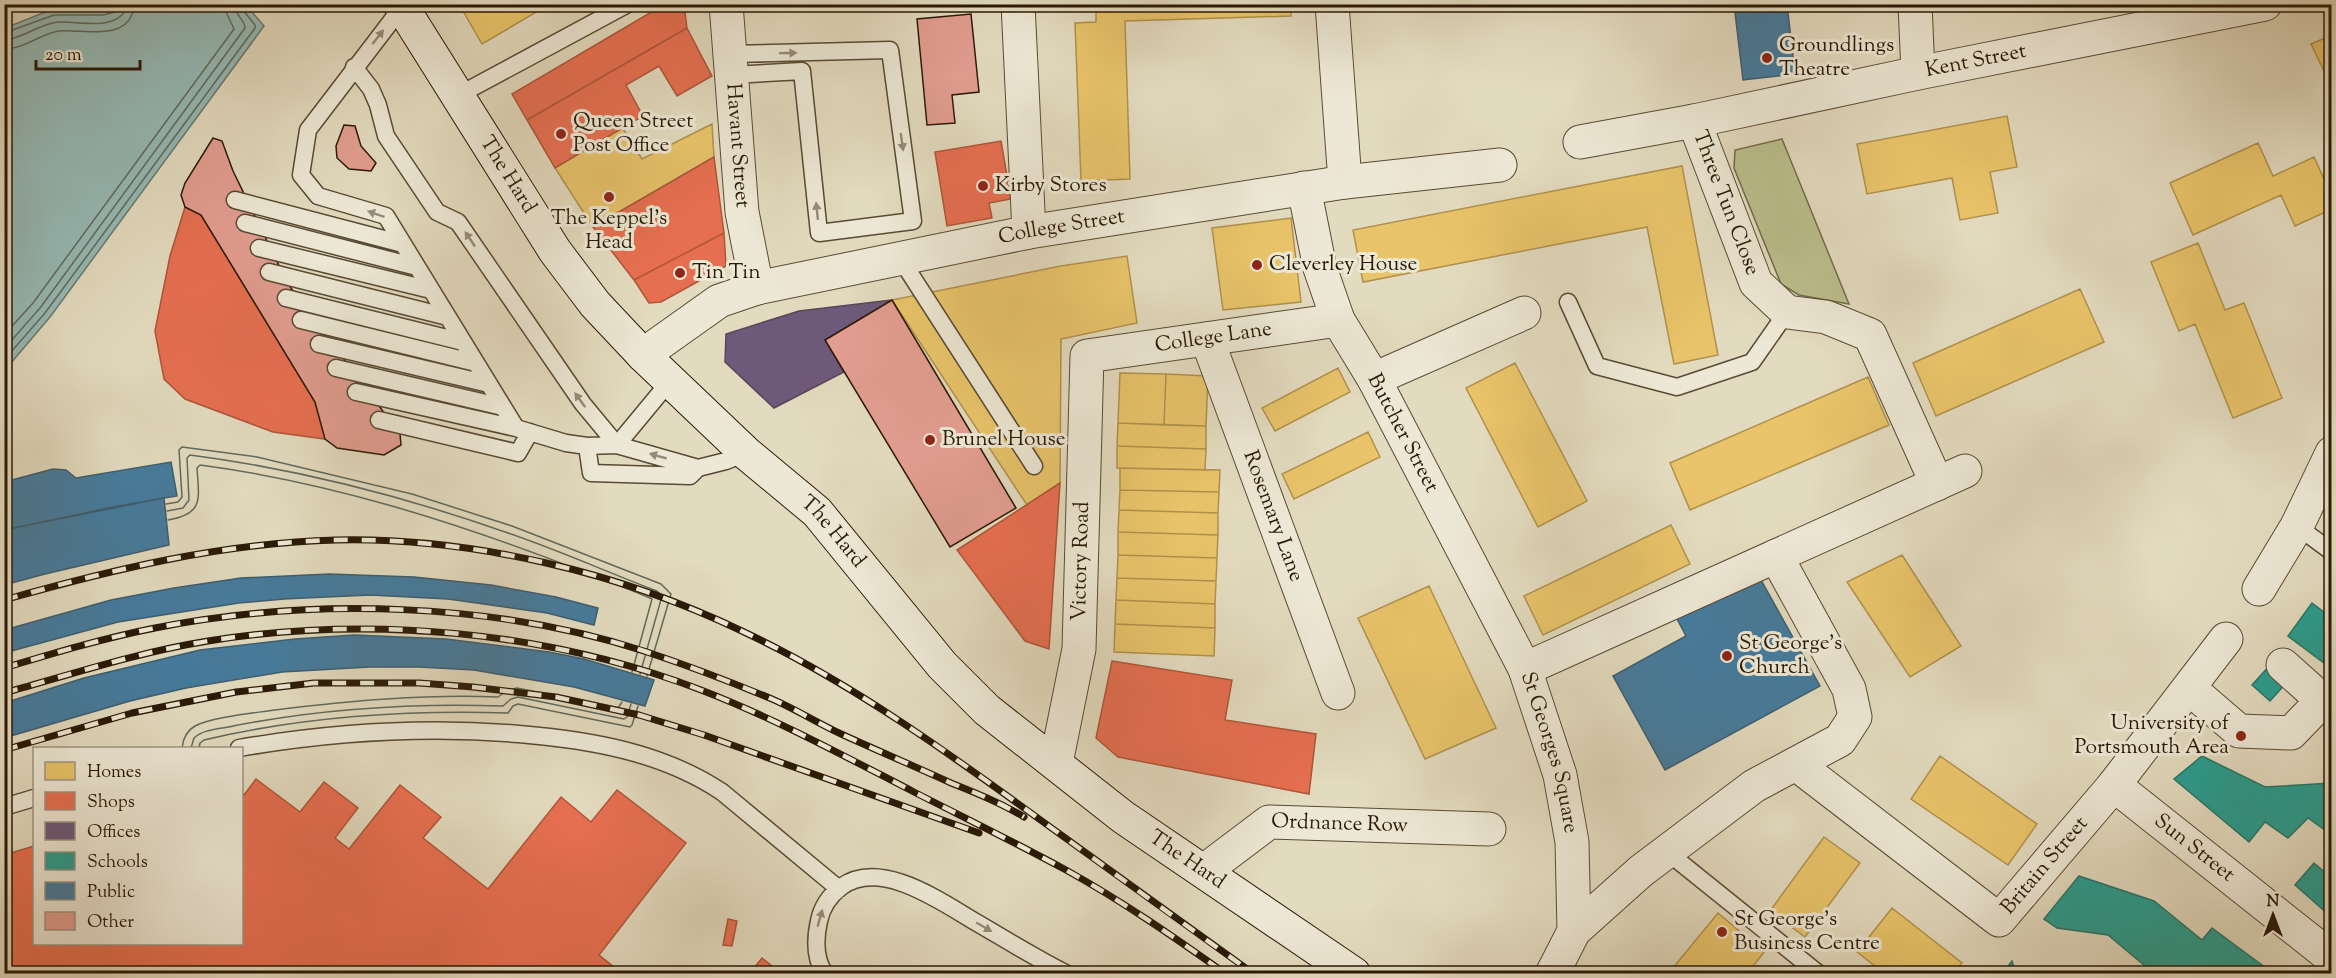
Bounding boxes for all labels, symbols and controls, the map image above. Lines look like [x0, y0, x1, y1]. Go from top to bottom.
one-way arrow [371, 29, 384, 45]
place label: Groundlings Theatre [1779, 31, 1894, 85]
scale bar [36, 33, 140, 71]
street label: Kent Street [1923, 37, 2029, 86]
text: 20 m [45, 43, 82, 69]
one-way arrow [779, 48, 798, 57]
marker: Groundlings Theatre [1760, 51, 1774, 65]
street label: Havant Street [717, 82, 757, 209]
place label: Queen Street Post Office [573, 107, 693, 161]
street label: Three Tun Close [1684, 126, 1767, 280]
marker: Queen Street Post Office [554, 127, 568, 141]
street label: The Hard [472, 130, 543, 220]
one-way arrow [898, 133, 907, 152]
place label: Kirby Stores [995, 171, 1107, 201]
marker: Kirby Stores [976, 179, 990, 193]
marker: The Keppel's Head [602, 190, 616, 204]
one-way arrow [812, 202, 822, 221]
street label: College Street [996, 202, 1127, 253]
place label: The Keppel's Head [551, 204, 667, 258]
one-way arrow [367, 209, 385, 218]
one-way arrow [464, 232, 476, 248]
place label: Cleverley House [1269, 250, 1417, 280]
place label: Tin Tin [692, 258, 761, 288]
marker: Cleverley House [1250, 258, 1264, 272]
marker: Tin Tin [673, 266, 687, 280]
street label: College Lane [1153, 315, 1274, 361]
street label: Butcher Street [1359, 369, 1446, 498]
one-way arrow [574, 393, 586, 409]
place label: Brunel House [942, 425, 1066, 455]
marker: Brunel House [923, 433, 937, 447]
street label: Rosemary Lane [1235, 446, 1311, 586]
one-way arrow [649, 451, 667, 460]
street label: The Hard [794, 489, 872, 575]
street label: Victory Road [1065, 501, 1098, 622]
place label: St George's Church [1739, 629, 1842, 683]
marker: St George's Church [1720, 649, 1734, 663]
street label: St Georges Square [1512, 668, 1585, 836]
place label: University of Portsmouth Area [2075, 709, 2231, 763]
marker: University of Portsmouth Area [2234, 729, 2248, 743]
legend [33, 747, 243, 945]
text: Homes [87, 760, 141, 786]
text: Shops [87, 790, 135, 816]
street label: Ordnance Row [1271, 807, 1409, 841]
street label: Sun Street [2147, 807, 2241, 890]
street label: Britain Street [1994, 810, 2096, 922]
text: Offices [87, 820, 140, 846]
street label: The Hard [1142, 824, 1231, 897]
text: Schools [87, 850, 148, 876]
text: Public [87, 880, 135, 906]
north arrow [2243, 885, 2303, 945]
text: N [2267, 891, 2280, 914]
place label: St George's Business Centre [1734, 905, 1880, 959]
one-way arrow [816, 908, 826, 927]
text: Other [87, 910, 134, 936]
one-way arrow [976, 922, 993, 932]
marker: St George's Business Centre [1715, 925, 1729, 939]

